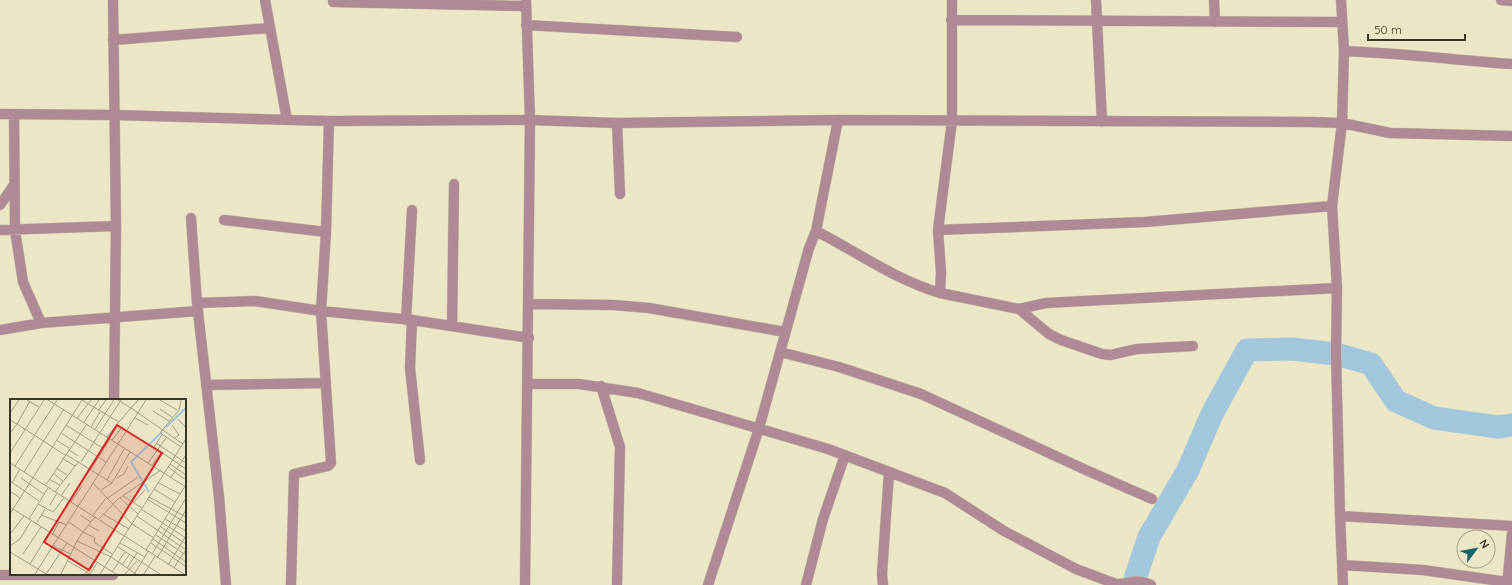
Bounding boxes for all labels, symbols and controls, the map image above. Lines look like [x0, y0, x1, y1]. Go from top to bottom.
scale bar [1368, 16, 1465, 42]
text: 50 m [1374, 22, 1402, 37]
inset map [10, 399, 186, 575]
north arrow [1456, 529, 1496, 569]
text: N [1476, 537, 1493, 551]

